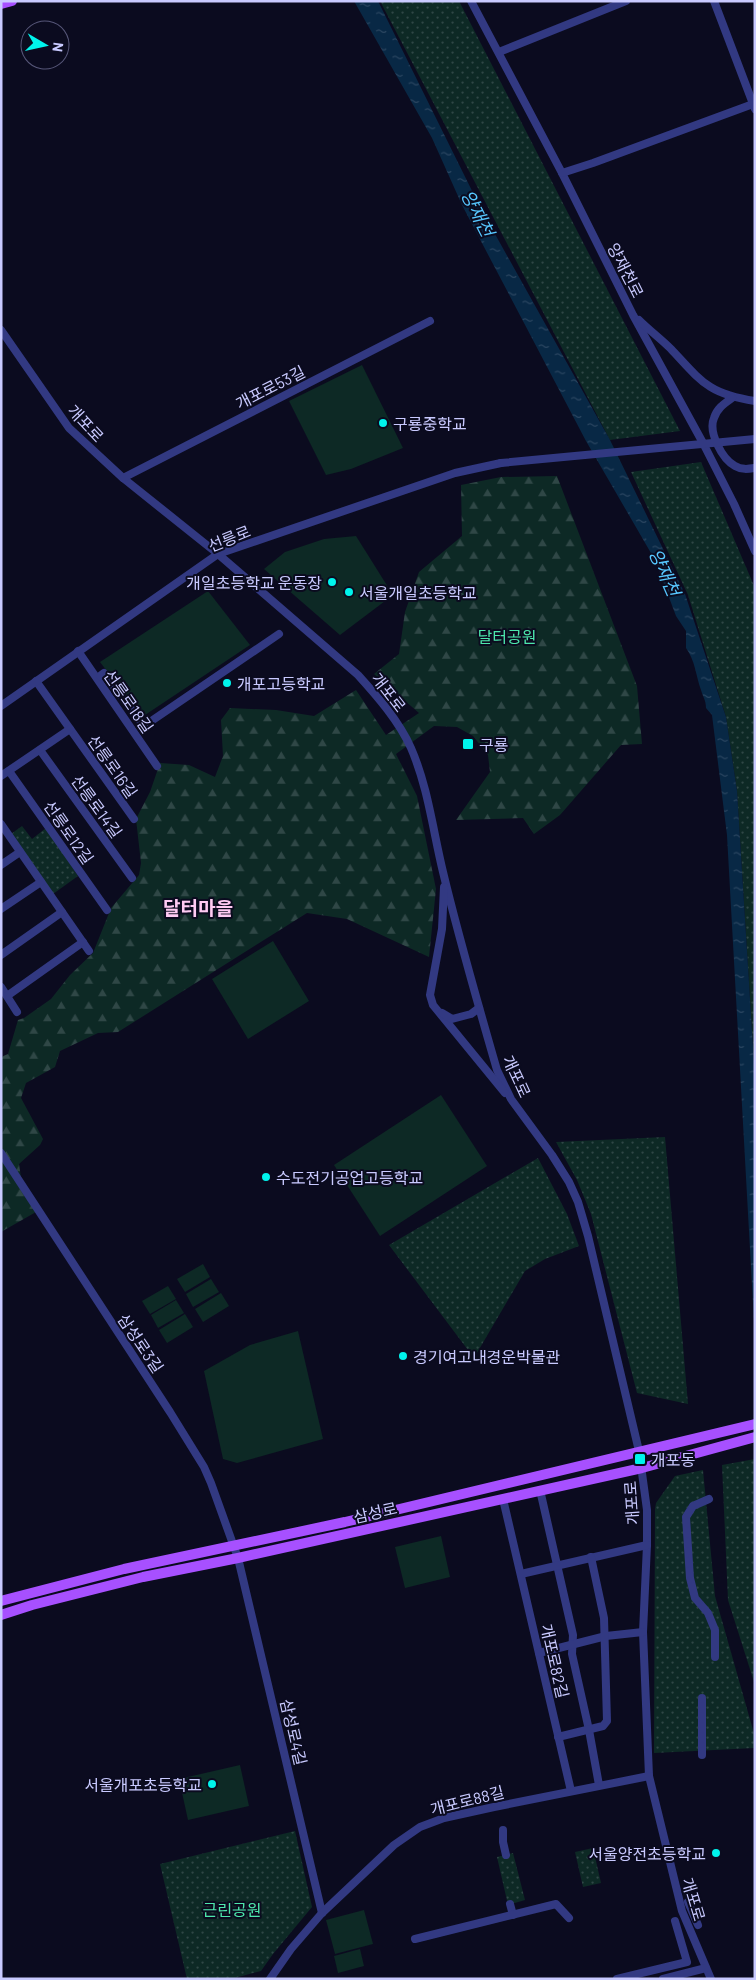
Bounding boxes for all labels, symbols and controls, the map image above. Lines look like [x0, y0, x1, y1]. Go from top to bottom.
north arrow [20, 20, 70, 70]
text: N [49, 41, 67, 53]
water label: 양재천 [457, 186, 500, 242]
street label: 양재천로 [604, 239, 648, 301]
street label: 개포로53길 [232, 361, 308, 413]
street label: 개포로 [64, 400, 108, 446]
place label: 구룡중학교 [393, 414, 467, 433]
marker: 구룡중학교 [377, 417, 389, 429]
street label: 선릉로 [205, 521, 253, 555]
water label: 양재천 [645, 545, 686, 601]
place label: 개일초등학교 운동장 [186, 573, 322, 592]
marker: 개일초등학교 운동장 [326, 576, 338, 588]
place label: 서울개일초등학교 [359, 583, 477, 602]
marker: 서울개일초등학교 [343, 586, 355, 598]
park label: 달터공원 [478, 627, 536, 646]
street label: 선릉로18길 [100, 666, 158, 736]
street label: 개포로 [368, 669, 410, 715]
place label: 개포고등학교 [237, 674, 325, 693]
marker: 개포고등학교 [221, 677, 233, 689]
street label: 선릉로16길 [84, 731, 142, 801]
place label: 구룡 [479, 735, 508, 754]
marker: 구룡 [461, 737, 475, 751]
street label: 선릉로14길 [68, 771, 126, 841]
street label: 선릉로12길 [40, 797, 98, 867]
district label: 달터마을 [163, 896, 233, 919]
street label: 개포로 [499, 1052, 535, 1100]
place label: 수도전기공업고등학교 [276, 1168, 423, 1187]
marker: 수도전기공업고등학교 [260, 1171, 272, 1183]
street label: 삼성로3길 [114, 1310, 168, 1376]
place label: 경기여고내경운박물관 [413, 1347, 560, 1366]
marker: 경기여고내경운박물관 [397, 1350, 409, 1362]
place label: 개포동 [651, 1450, 695, 1469]
marker: 개포동 [633, 1452, 647, 1466]
street label: 개포로 [620, 1480, 642, 1526]
street label: 삼성로 [351, 1498, 399, 1526]
street label: 개포로82길 [537, 1622, 573, 1700]
street label: 삼성로4길 [277, 1697, 311, 1767]
place label: 서울개포초등학교 [84, 1775, 202, 1794]
marker: 서울개포초등학교 [206, 1778, 218, 1790]
street label: 개포로88길 [428, 1782, 506, 1818]
place label: 서울양전초등학교 [588, 1844, 706, 1863]
marker: 서울양전초등학교 [710, 1847, 722, 1859]
street label: 개포로 [678, 1875, 710, 1923]
park label: 근린공원 [203, 1900, 261, 1919]

